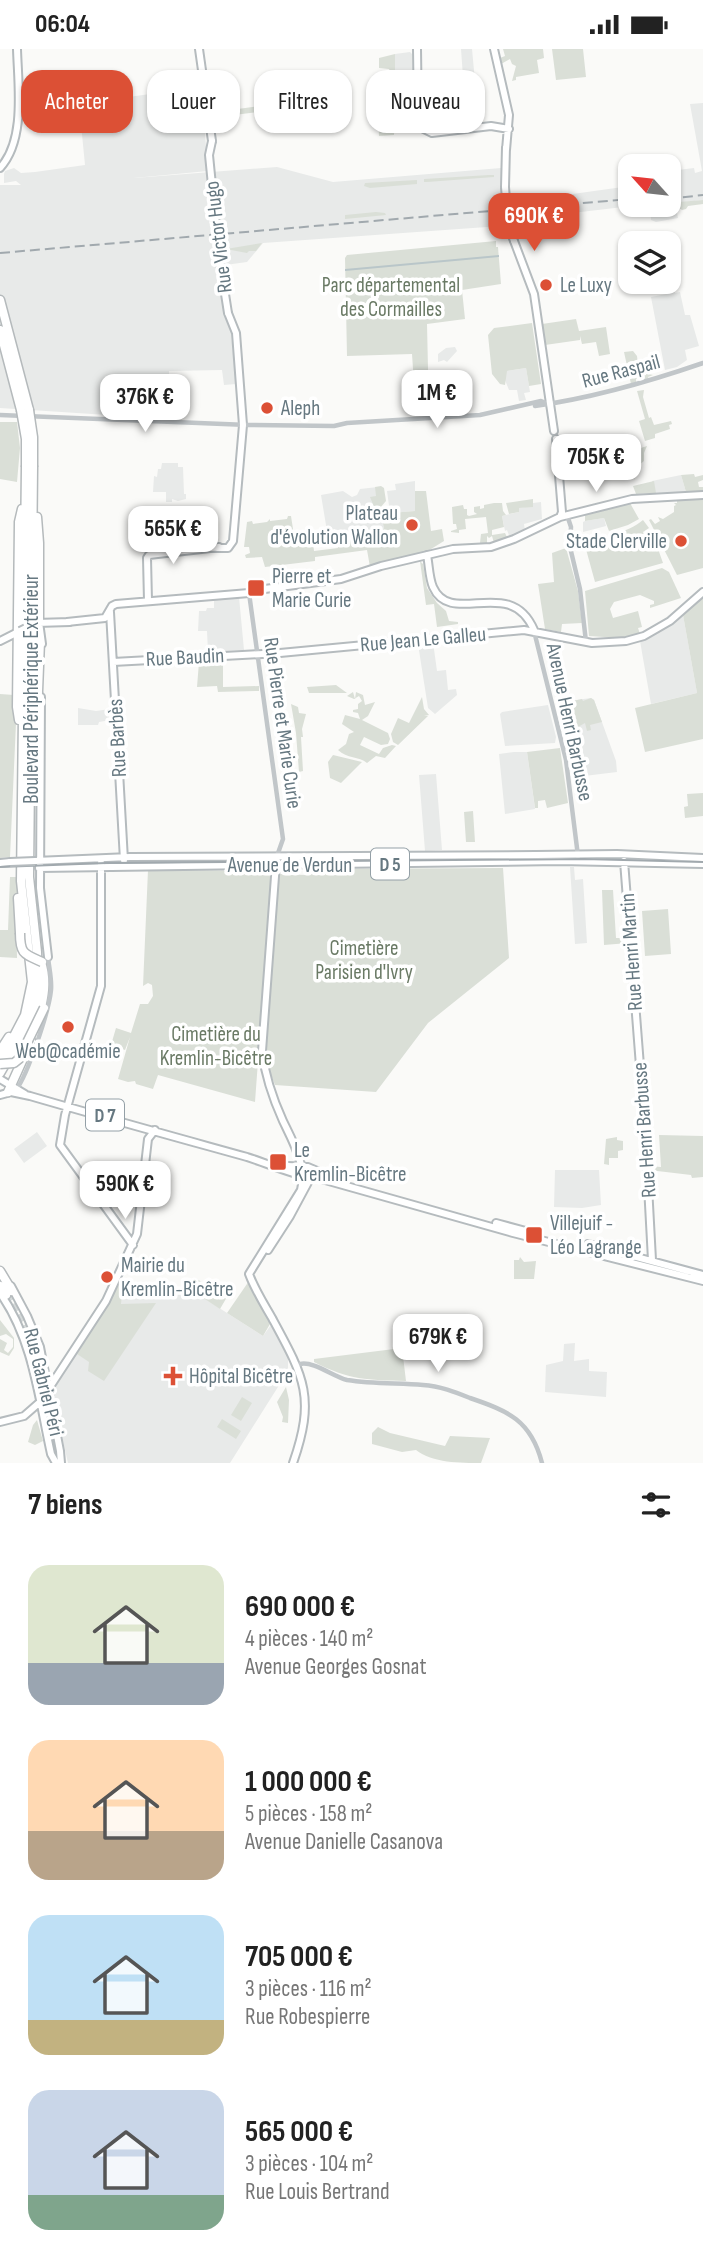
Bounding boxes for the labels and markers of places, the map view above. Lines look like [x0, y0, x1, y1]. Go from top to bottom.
pin: 690K € [477, 193, 591, 253]
place label: Le Luxy [560, 273, 612, 298]
marker: Le Luxy [538, 277, 554, 293]
pin: 1M € [396, 371, 478, 430]
pin: 376K € [88, 375, 202, 434]
place label: Aleph [280, 396, 320, 421]
marker: Aleph [259, 400, 275, 416]
pin: 705K € [539, 435, 653, 494]
place label: Plateau d'évolution Wallon [270, 501, 398, 550]
pin: 565K € [116, 507, 230, 566]
marker: Plateau d'évolution Wallon [404, 517, 420, 533]
place label: Stade Clerville [566, 529, 667, 554]
marker: Stade Clerville [673, 533, 689, 549]
place label: Pierre et Marie Curie [272, 564, 352, 613]
marker: Pierre et Marie Curie [246, 578, 266, 598]
marker: Web@cadémie [60, 1019, 76, 1035]
place label: Web@cadémie [15, 1039, 121, 1064]
place label: Le Kremlin-Bicêtre [294, 1138, 406, 1187]
marker: Le Kremlin-Bicêtre [268, 1152, 288, 1172]
pin: 590K € [68, 1161, 182, 1221]
place label: Villejuif - Léo Lagrange [550, 1211, 642, 1260]
marker: Villejuif - Léo Lagrange [524, 1225, 544, 1245]
place label: Mairie du Kremlin-Bicêtre [121, 1253, 233, 1302]
marker: Mairie du Kremlin-Bicêtre [99, 1269, 115, 1285]
pin: 679K € [381, 1315, 495, 1374]
place label: Hôpital Bicêtre [189, 1364, 293, 1389]
marker: Hôpital Bicêtre [163, 1366, 183, 1386]

